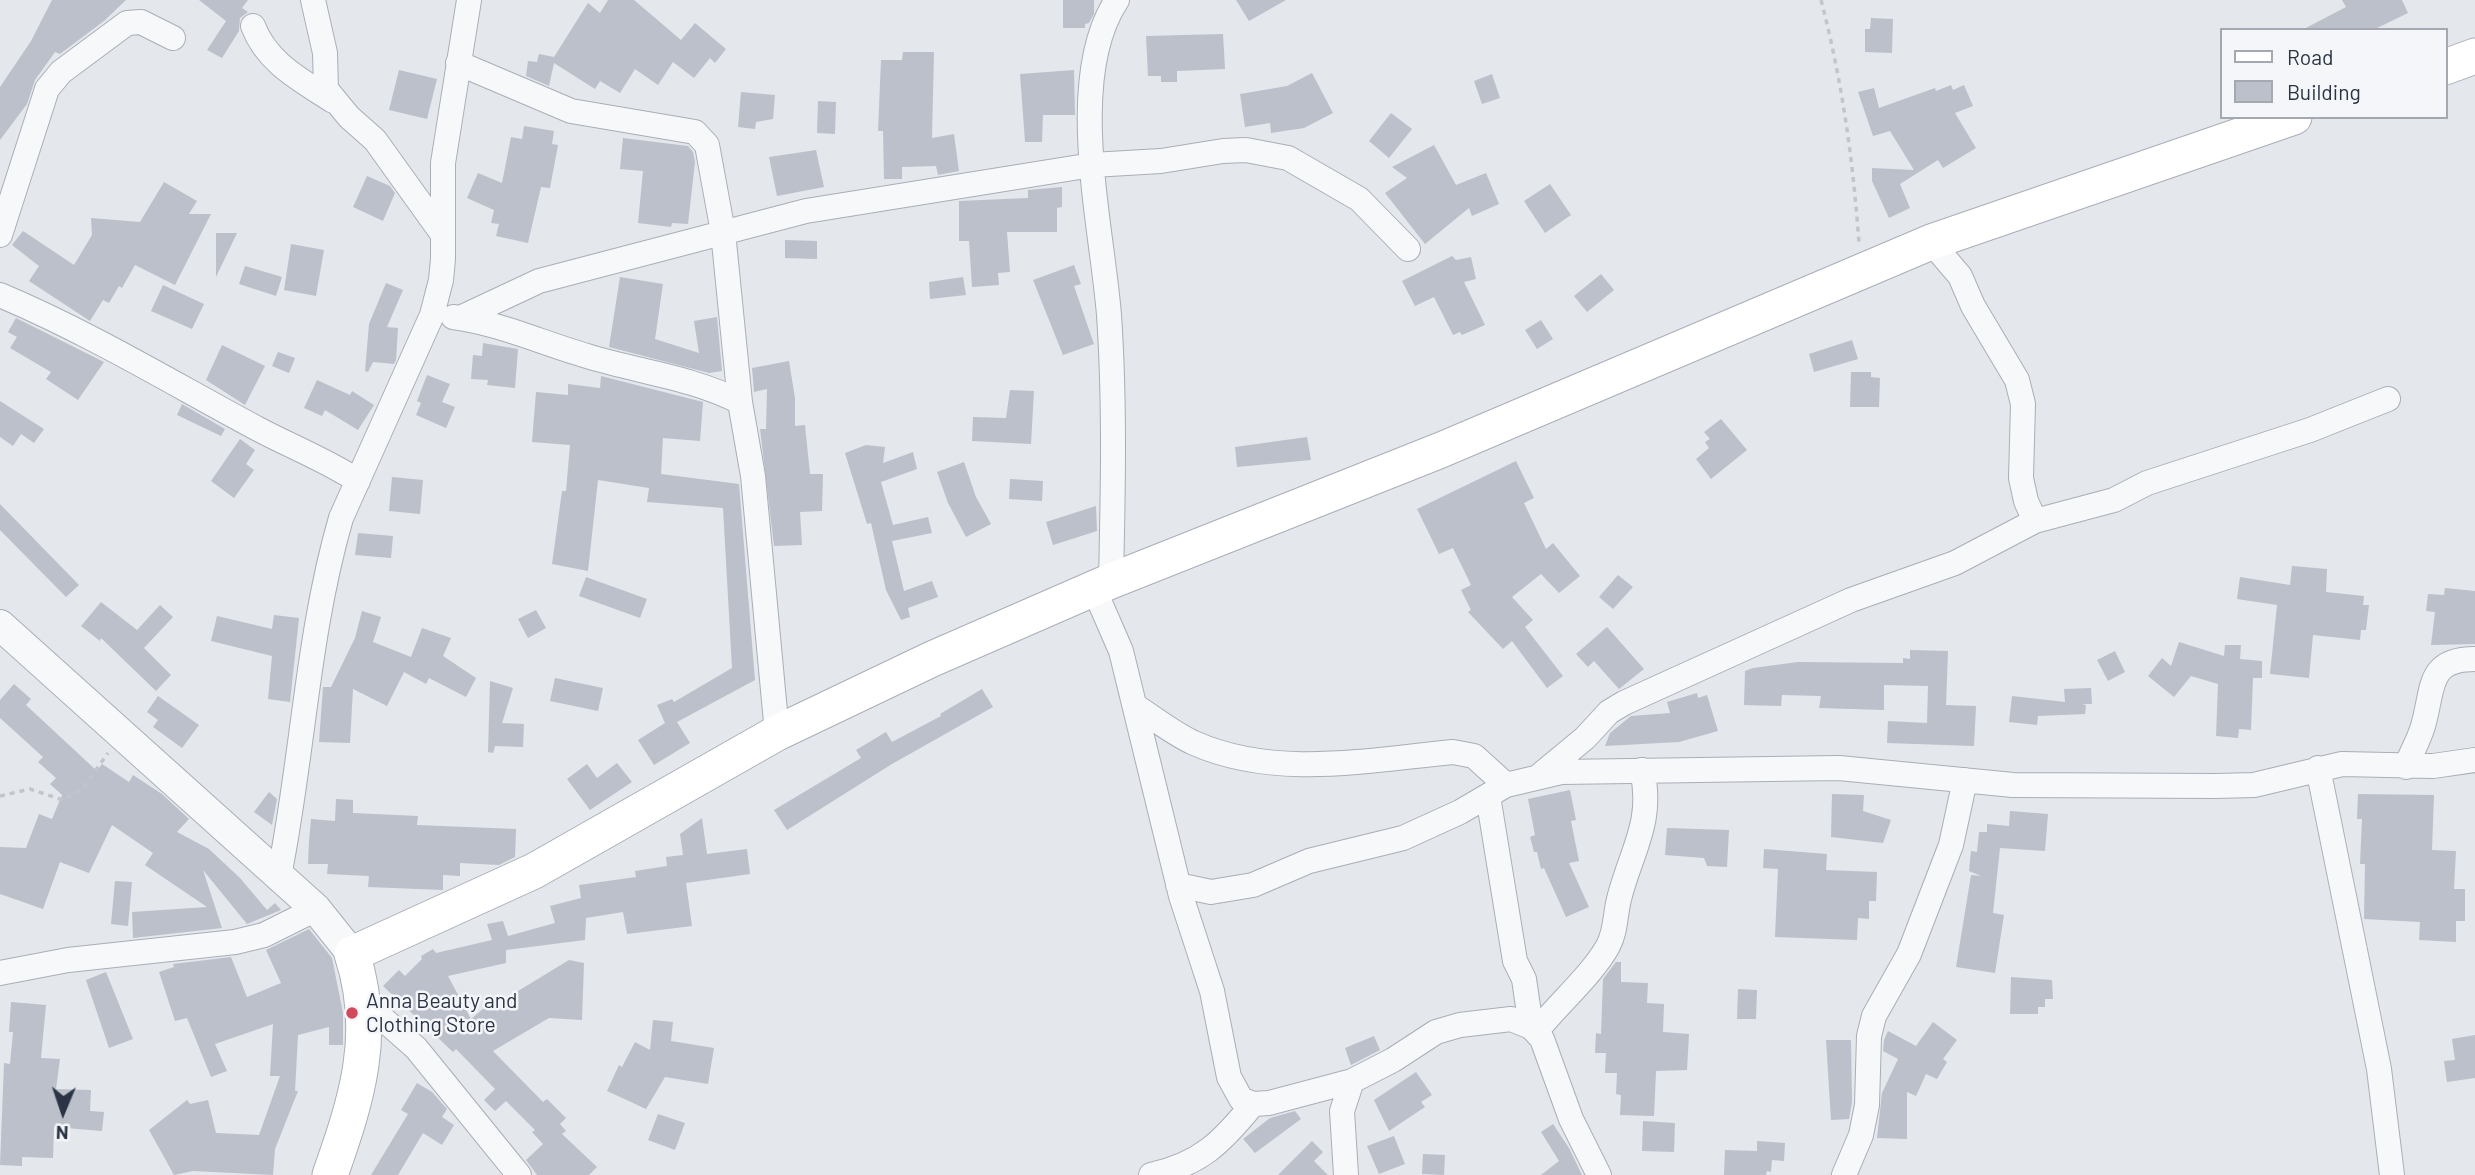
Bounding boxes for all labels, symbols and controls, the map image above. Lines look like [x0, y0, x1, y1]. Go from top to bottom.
legend [2220, 28, 2447, 119]
text: Road [2287, 44, 2333, 69]
text: Building [2287, 79, 2361, 104]
place label: Anna Beauty and Clothing Store [366, 988, 517, 1038]
marker: Anna Beauty and Clothing Store [344, 1005, 360, 1021]
north arrow [28, 1077, 98, 1147]
text: N [56, 1122, 69, 1145]

